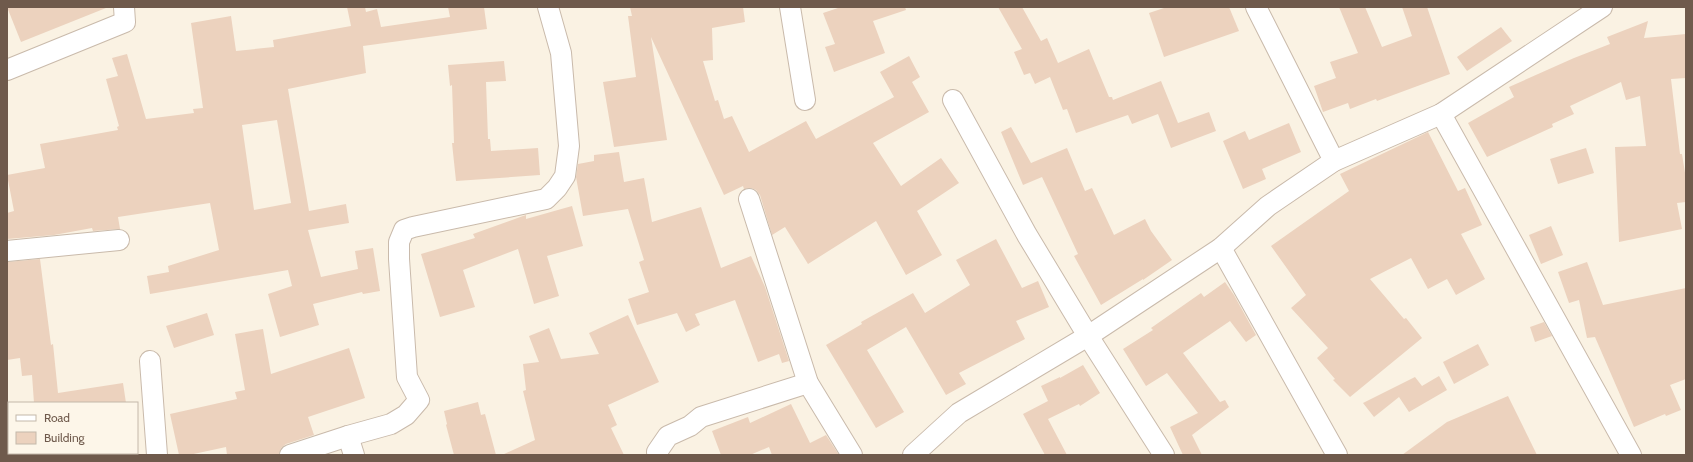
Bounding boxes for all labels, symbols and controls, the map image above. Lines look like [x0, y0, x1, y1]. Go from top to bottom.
legend [8, 402, 138, 454]
text: Road [44, 410, 70, 425]
text: Building [44, 430, 86, 445]

